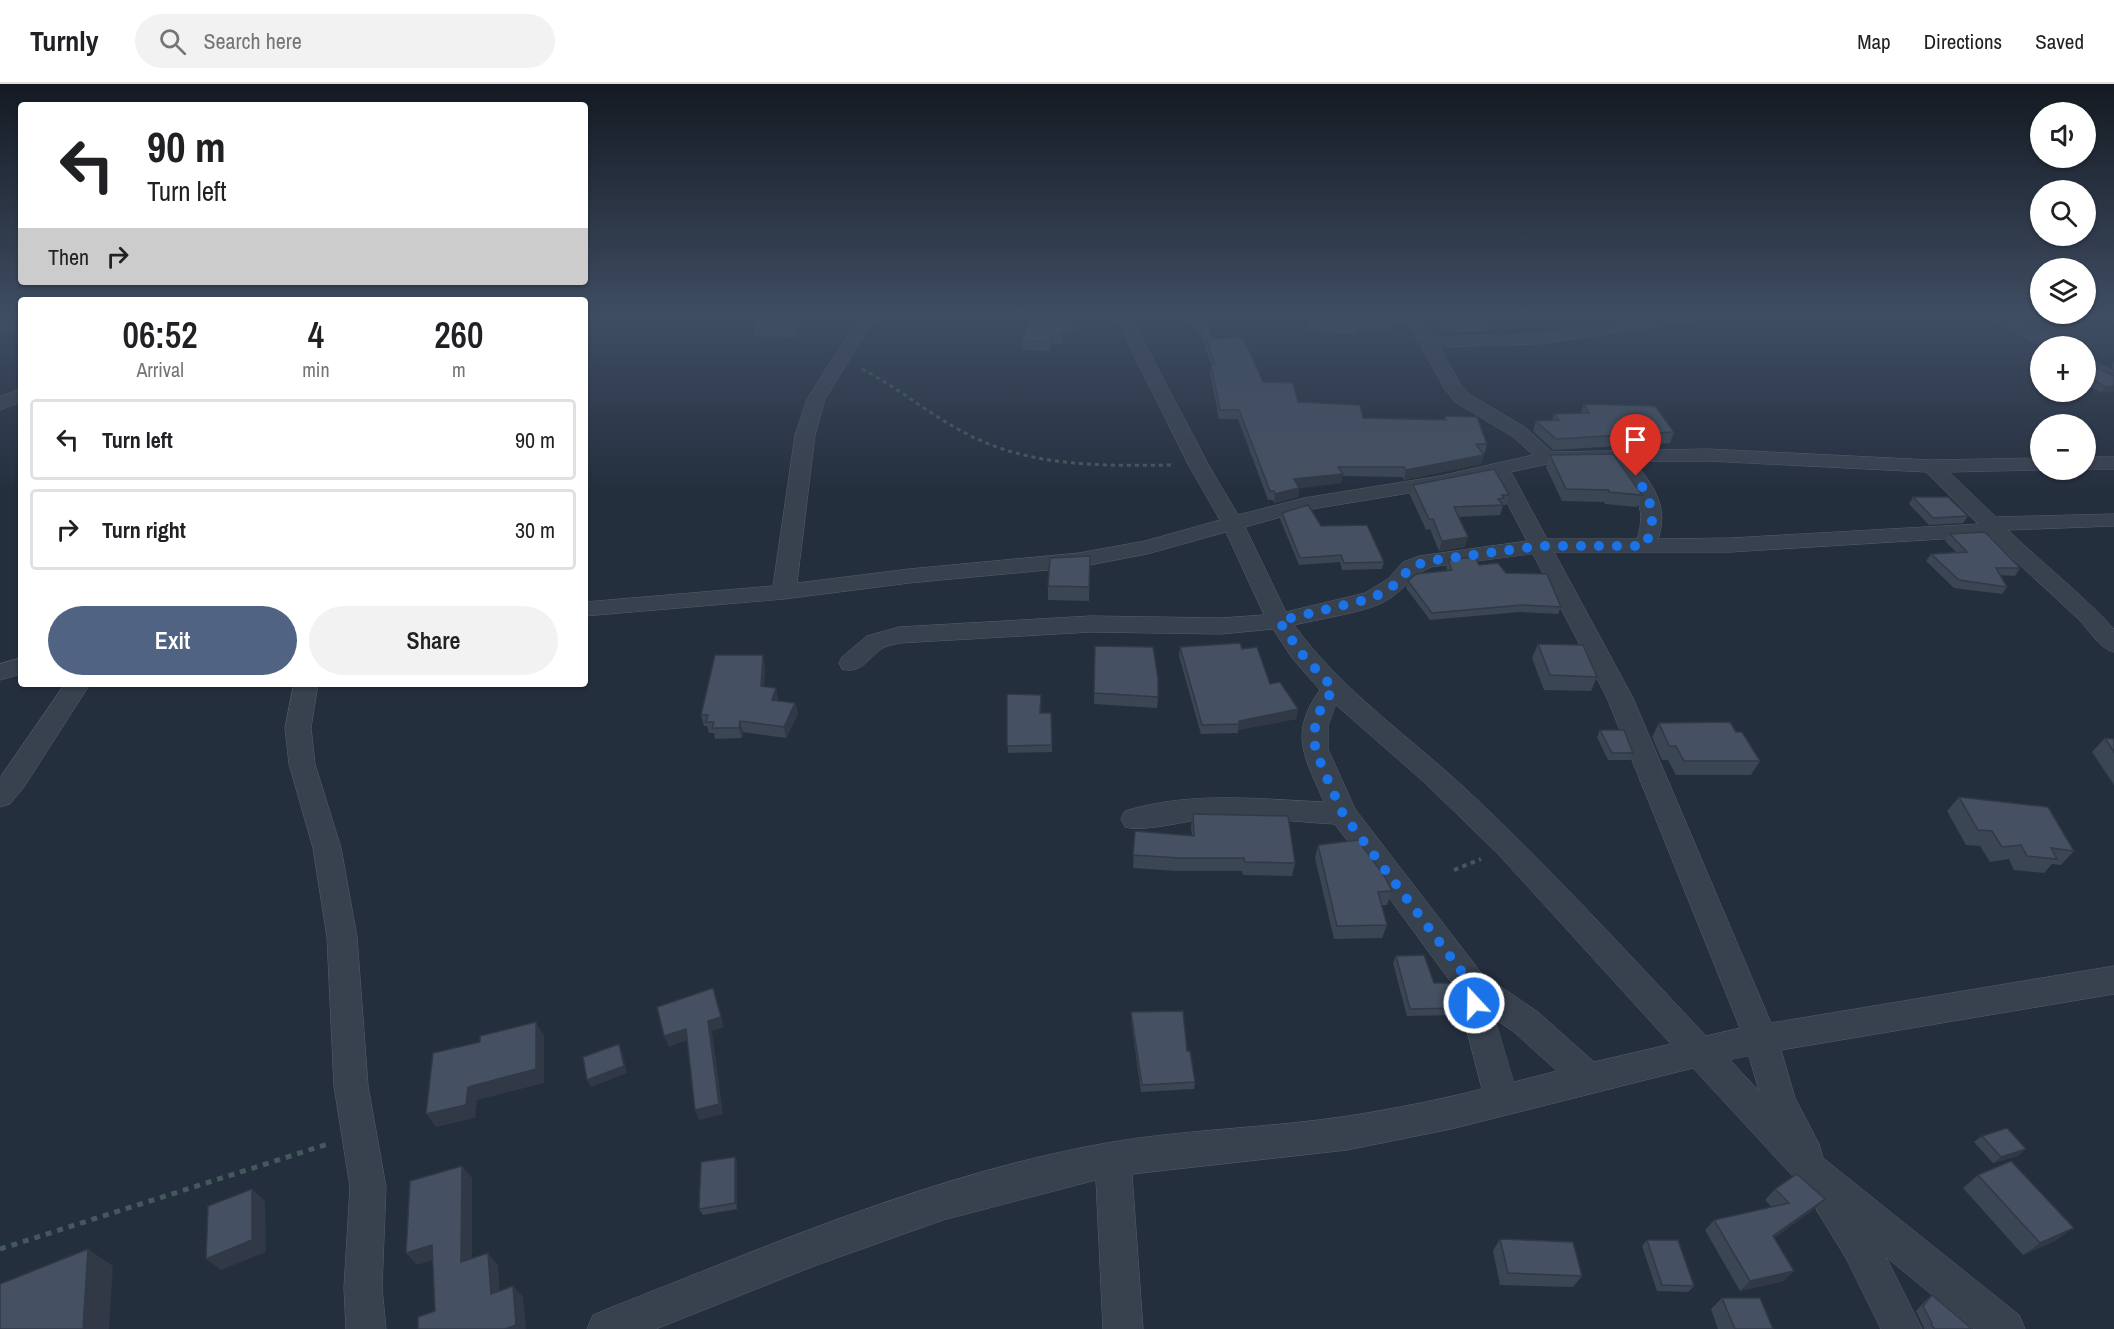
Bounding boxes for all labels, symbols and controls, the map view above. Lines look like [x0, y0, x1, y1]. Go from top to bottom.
search box [135, 14, 555, 68]
text: Turnly [30, 22, 99, 60]
icon: search [156, 25, 189, 58]
text: Search here [204, 26, 302, 56]
text: Map [1857, 27, 1891, 56]
text: Directions [1924, 27, 2002, 56]
text: Saved [2035, 27, 2084, 56]
map controls [2030, 102, 2096, 480]
button: sound [2030, 102, 2096, 168]
text: 90 m [147, 119, 226, 175]
icon: left [48, 126, 126, 204]
text: Turn left [147, 173, 226, 209]
button: search [2030, 180, 2096, 246]
icon: right [101, 240, 134, 273]
text: Then [48, 242, 89, 272]
button: layers [2030, 258, 2096, 324]
text: 06:52 [123, 311, 198, 359]
text: 4 [308, 311, 324, 359]
text: 260 [434, 311, 483, 359]
button: + [2030, 336, 2096, 402]
text: Arrival [136, 356, 184, 383]
text: min [302, 356, 330, 383]
text: m [452, 356, 466, 383]
pin [1610, 414, 1661, 476]
button: − [2030, 414, 2096, 480]
icon: left [51, 423, 84, 456]
icon: arrive [1619, 423, 1652, 456]
text: Turn left [102, 425, 173, 455]
text: 90 m [515, 425, 555, 455]
icon: right [51, 513, 84, 546]
text: Turn right [102, 515, 186, 545]
text: 30 m [515, 515, 555, 545]
button: Exit [48, 606, 297, 675]
button: Share [309, 606, 558, 675]
position arrow [1442, 971, 1506, 1035]

